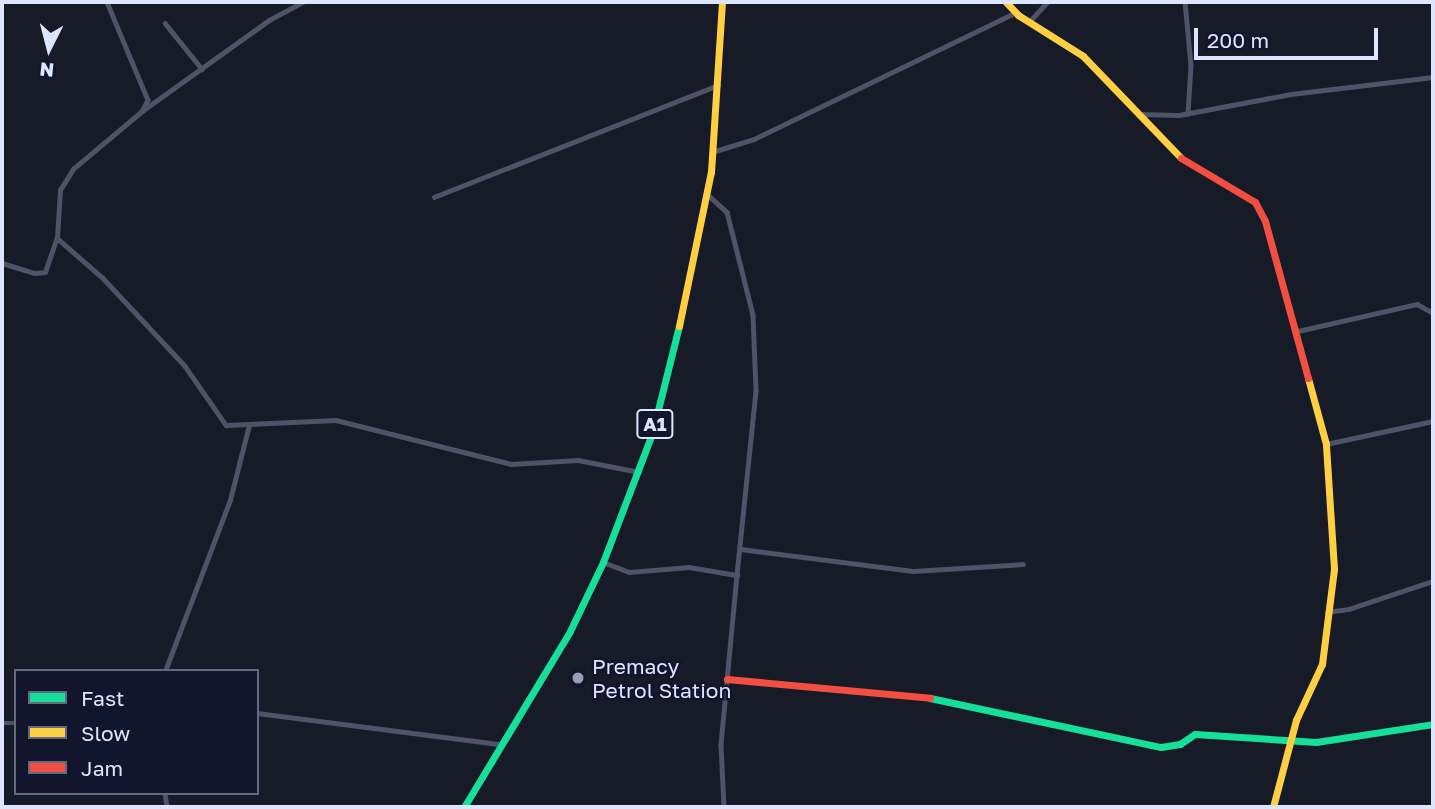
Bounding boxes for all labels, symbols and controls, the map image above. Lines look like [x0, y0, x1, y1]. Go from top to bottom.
north arrow [14, 14, 84, 84]
scale bar [1197, 14, 1381, 58]
text: 200 m [1207, 27, 1269, 53]
text: N [38, 58, 55, 83]
road number: A1 [636, 408, 674, 440]
place label: Premacy Petrol Station [592, 653, 731, 703]
legend [14, 669, 259, 795]
marker: Premacy Petrol Station [570, 670, 586, 686]
text: Fast [81, 685, 124, 711]
text: Slow [81, 720, 130, 746]
text: Jam [81, 755, 123, 781]

